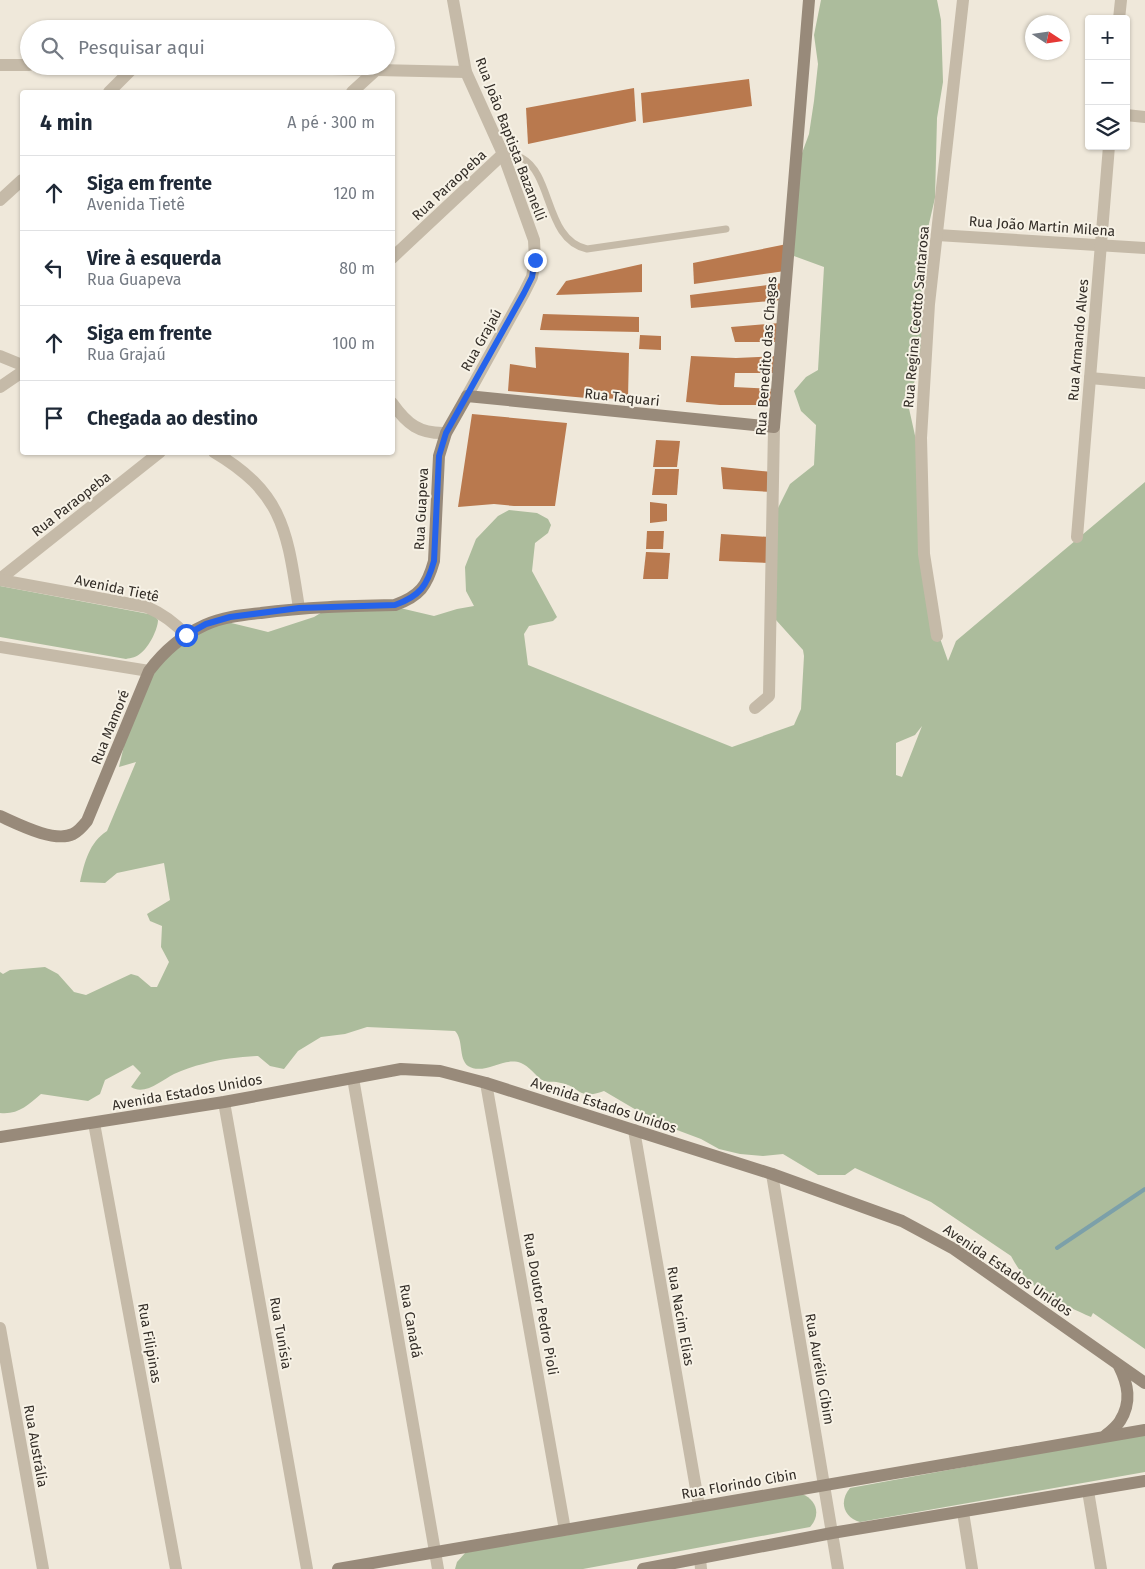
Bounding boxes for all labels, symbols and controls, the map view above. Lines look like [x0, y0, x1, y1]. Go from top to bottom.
north arrow [1025, 15, 1070, 60]
map controls [1085, 15, 1130, 150]
button: + [1085, 15, 1130, 60]
search box [20, 20, 395, 75]
icon: search [38, 34, 66, 62]
text: Pesquisar aqui [78, 36, 205, 59]
street label: Rua João Baptista Bazanelli [471, 55, 550, 223]
button: − [1085, 60, 1130, 105]
button: layers [1085, 105, 1130, 150]
text: 4 min [40, 110, 93, 136]
text: A pé · 300 m [287, 113, 375, 132]
street label: Rua Paraopeba [409, 147, 490, 224]
text: Siga em frente [87, 172, 212, 195]
icon: ahead [40, 179, 68, 207]
text: 120 m [333, 184, 375, 203]
text: Avenida Tietê [87, 195, 185, 214]
street label: Rua João Martin Milena [968, 213, 1116, 240]
street label: Rua Regina Ceotto Santarosa [900, 225, 933, 409]
text: Vire à esquerda [87, 247, 221, 270]
route end [524, 249, 547, 272]
icon: left [40, 254, 68, 282]
text: 80 m [339, 259, 375, 278]
text: Rua Guapeva [87, 270, 182, 289]
street label: Rua Benedito das Chagas [752, 275, 781, 436]
street label: Rua Armando Alves [1065, 278, 1092, 402]
street label: Rua Grajaú [457, 306, 506, 374]
text: Siga em frente [87, 322, 212, 345]
icon: ahead [40, 329, 68, 357]
text: 100 m [332, 334, 375, 353]
text: Rua Grajaú [87, 345, 166, 364]
street label: Rua Taquari [583, 385, 660, 410]
icon: arrive [40, 404, 68, 432]
text: Chegada ao destino [87, 407, 258, 430]
street label: Rua Guapeva [411, 467, 432, 551]
street label: Rua Paraopeba [28, 468, 114, 540]
street label: Avenida Tietê [73, 571, 161, 606]
route start [175, 624, 198, 647]
street label: Rua Mamoré [88, 687, 133, 767]
street label: Avenida Estados Unidos [111, 1071, 264, 1114]
street label: Avenida Estados Unidos [529, 1074, 679, 1137]
street label: Avenida Estados Unidos [940, 1221, 1076, 1320]
street label: Rua Doutor Pedro Pioli [520, 1232, 561, 1377]
street label: Rua Nacim Elias [663, 1265, 698, 1368]
street label: Rua Canadá [396, 1283, 425, 1360]
street label: Rua Tunísia [266, 1296, 295, 1371]
street label: Rua Filipinas [134, 1302, 165, 1385]
street label: Rua Aurélio Cibim [801, 1312, 838, 1426]
street label: Rua Austrália [20, 1403, 51, 1489]
street label: Rua Florindo Cibin [680, 1466, 798, 1503]

